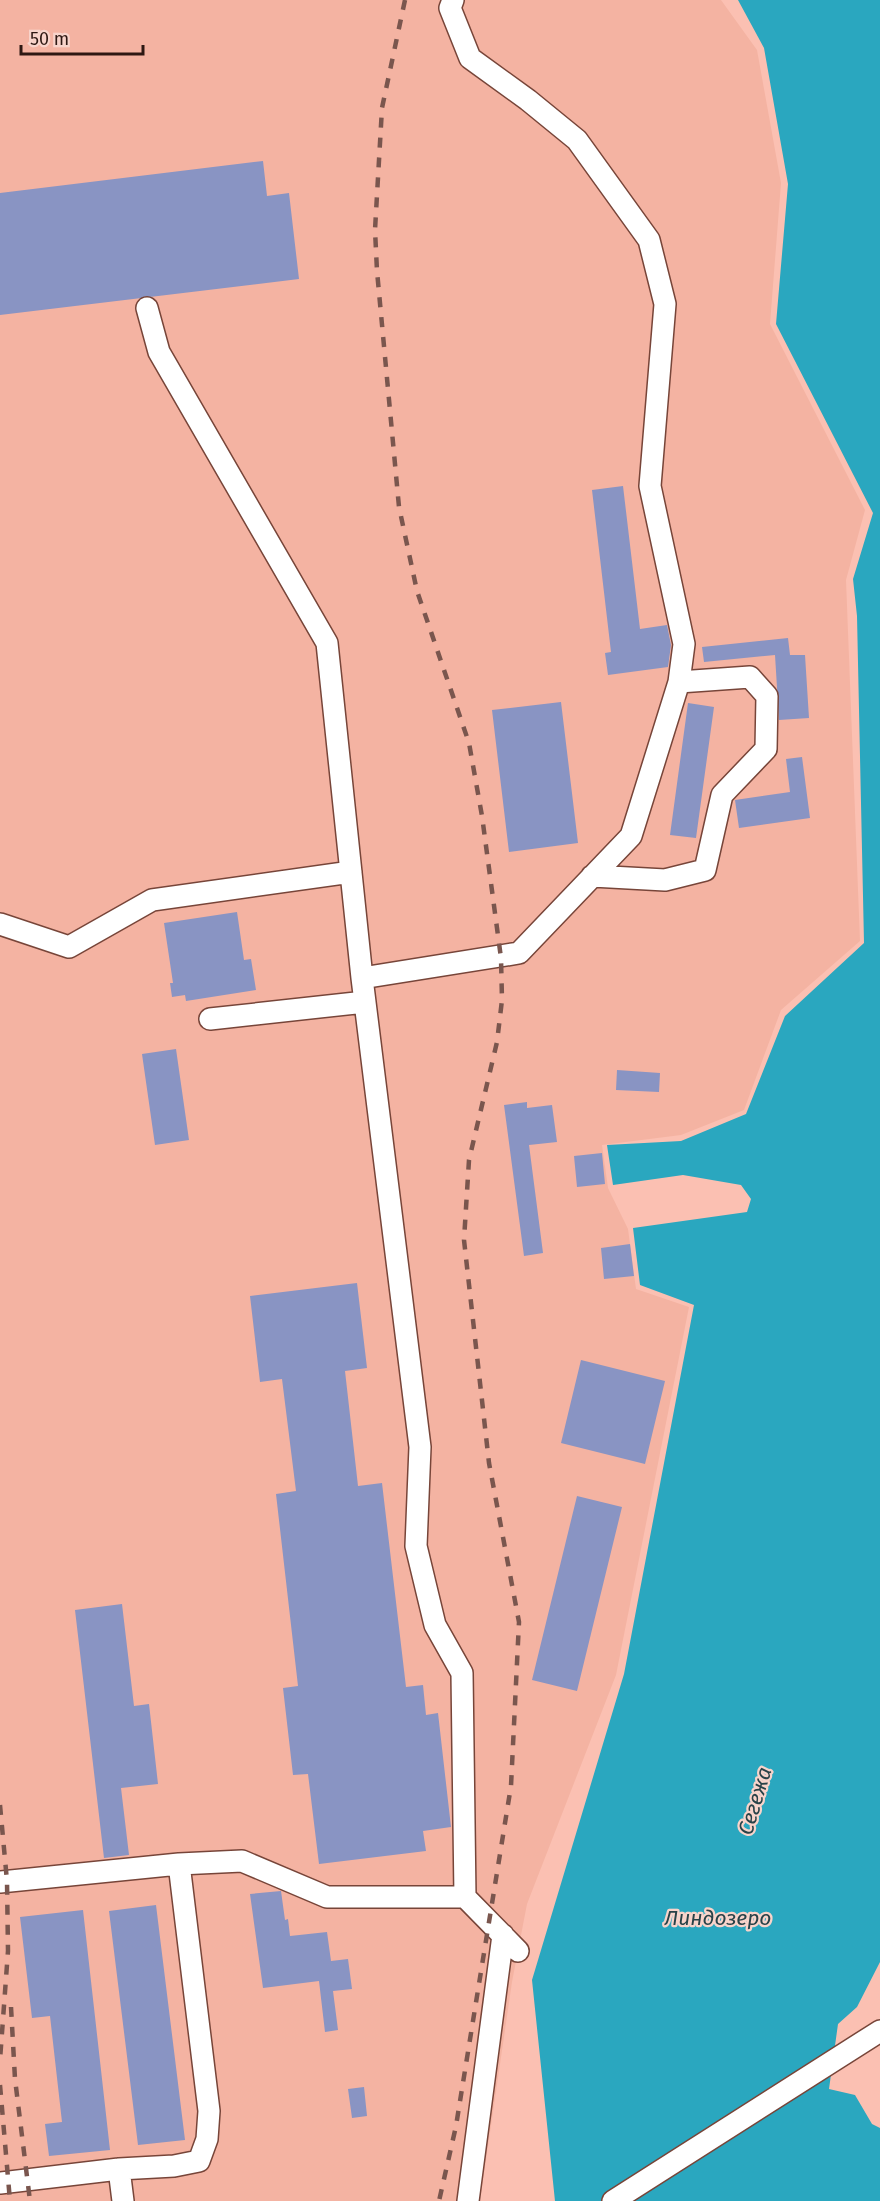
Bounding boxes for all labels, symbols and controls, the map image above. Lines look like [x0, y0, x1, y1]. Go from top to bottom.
scale bar [21, 18, 142, 56]
text: 50 m [30, 28, 69, 50]
water label: Сегежа [732, 1764, 778, 1838]
water label: Линдозеро [663, 1905, 772, 1931]

